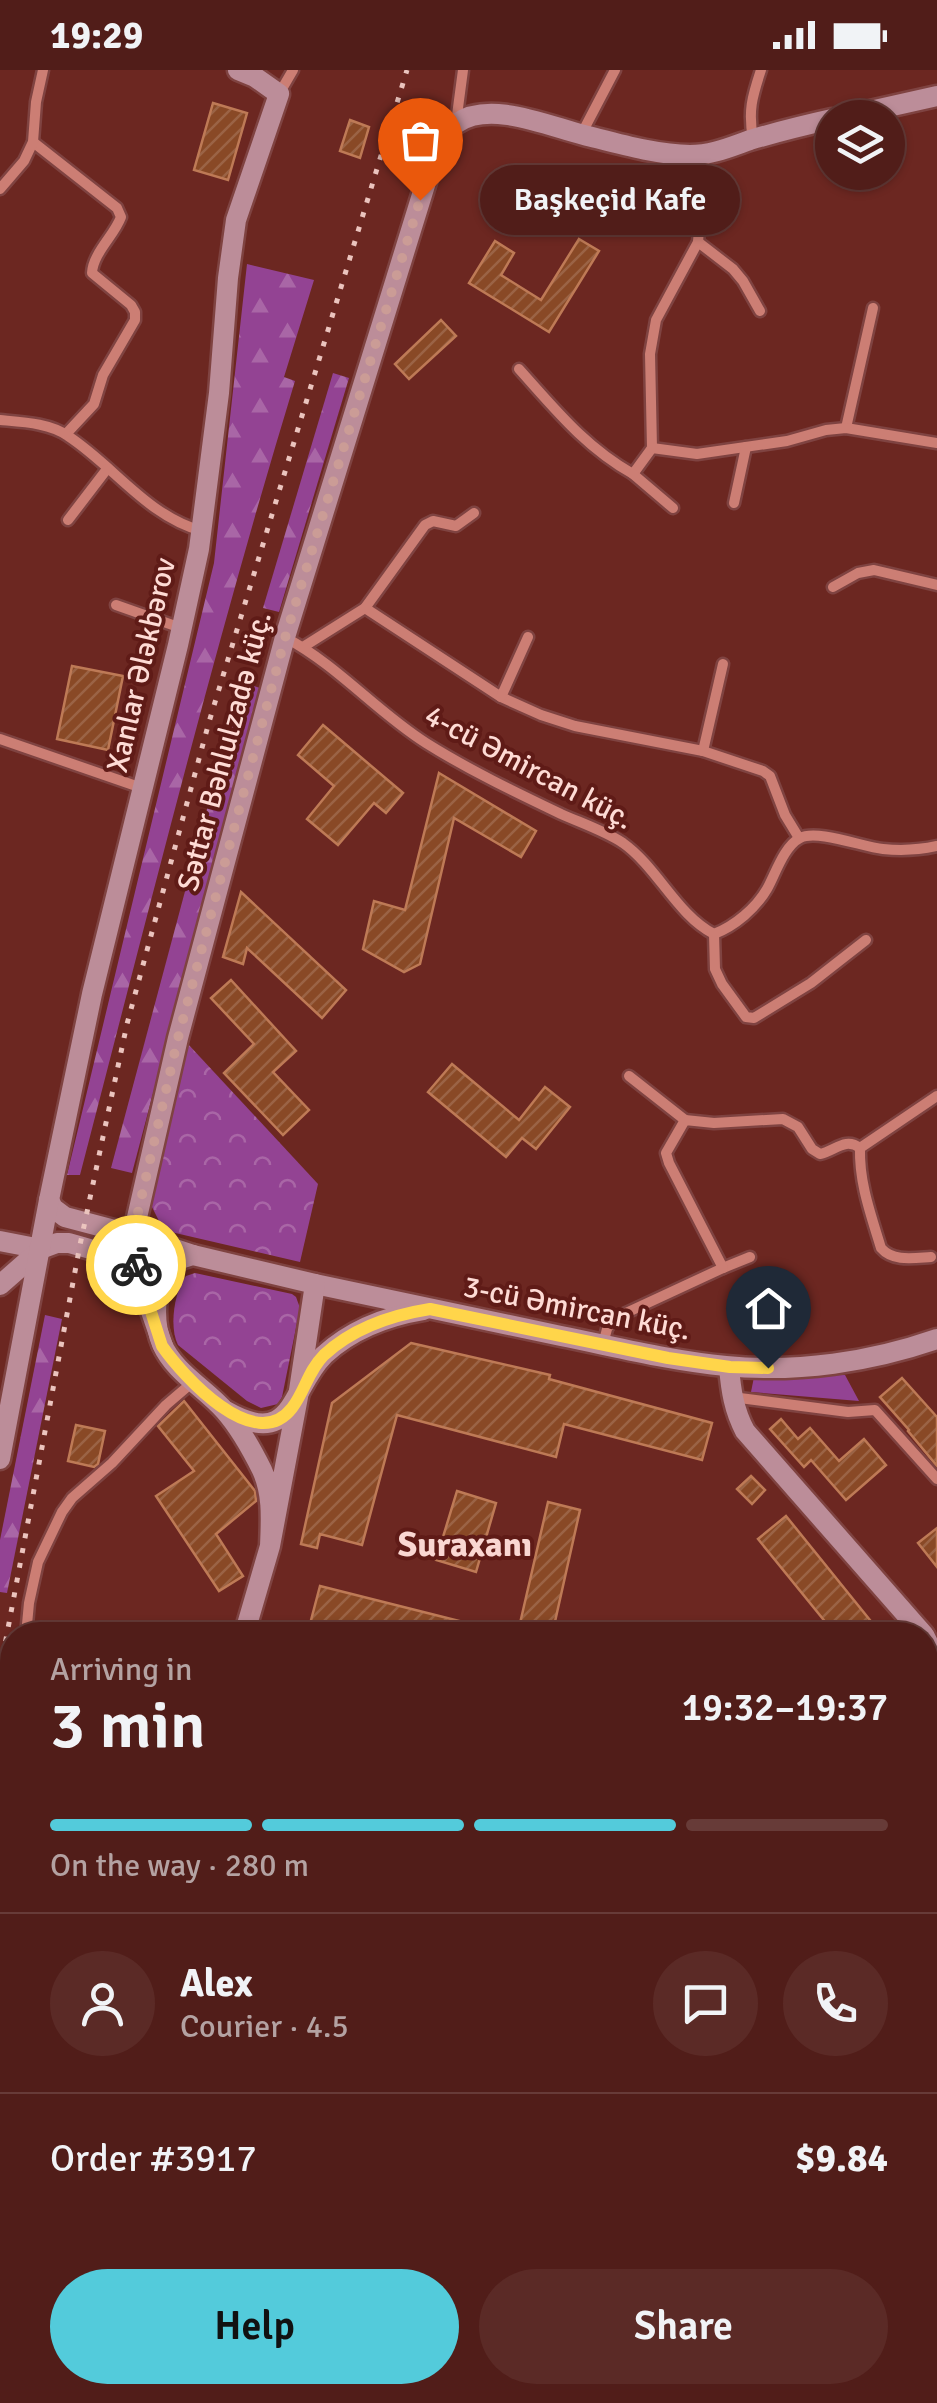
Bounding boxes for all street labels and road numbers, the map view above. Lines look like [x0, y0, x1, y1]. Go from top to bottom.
street label: Xanlar Ələkbərov [99, 554, 184, 776]
street label: Səttar Bəhlulzadə küç. [169, 607, 280, 895]
street label: 4-cü Əmircan küç. [418, 697, 639, 838]
street label: 3-cü Əmircan küç. [460, 1268, 694, 1349]

